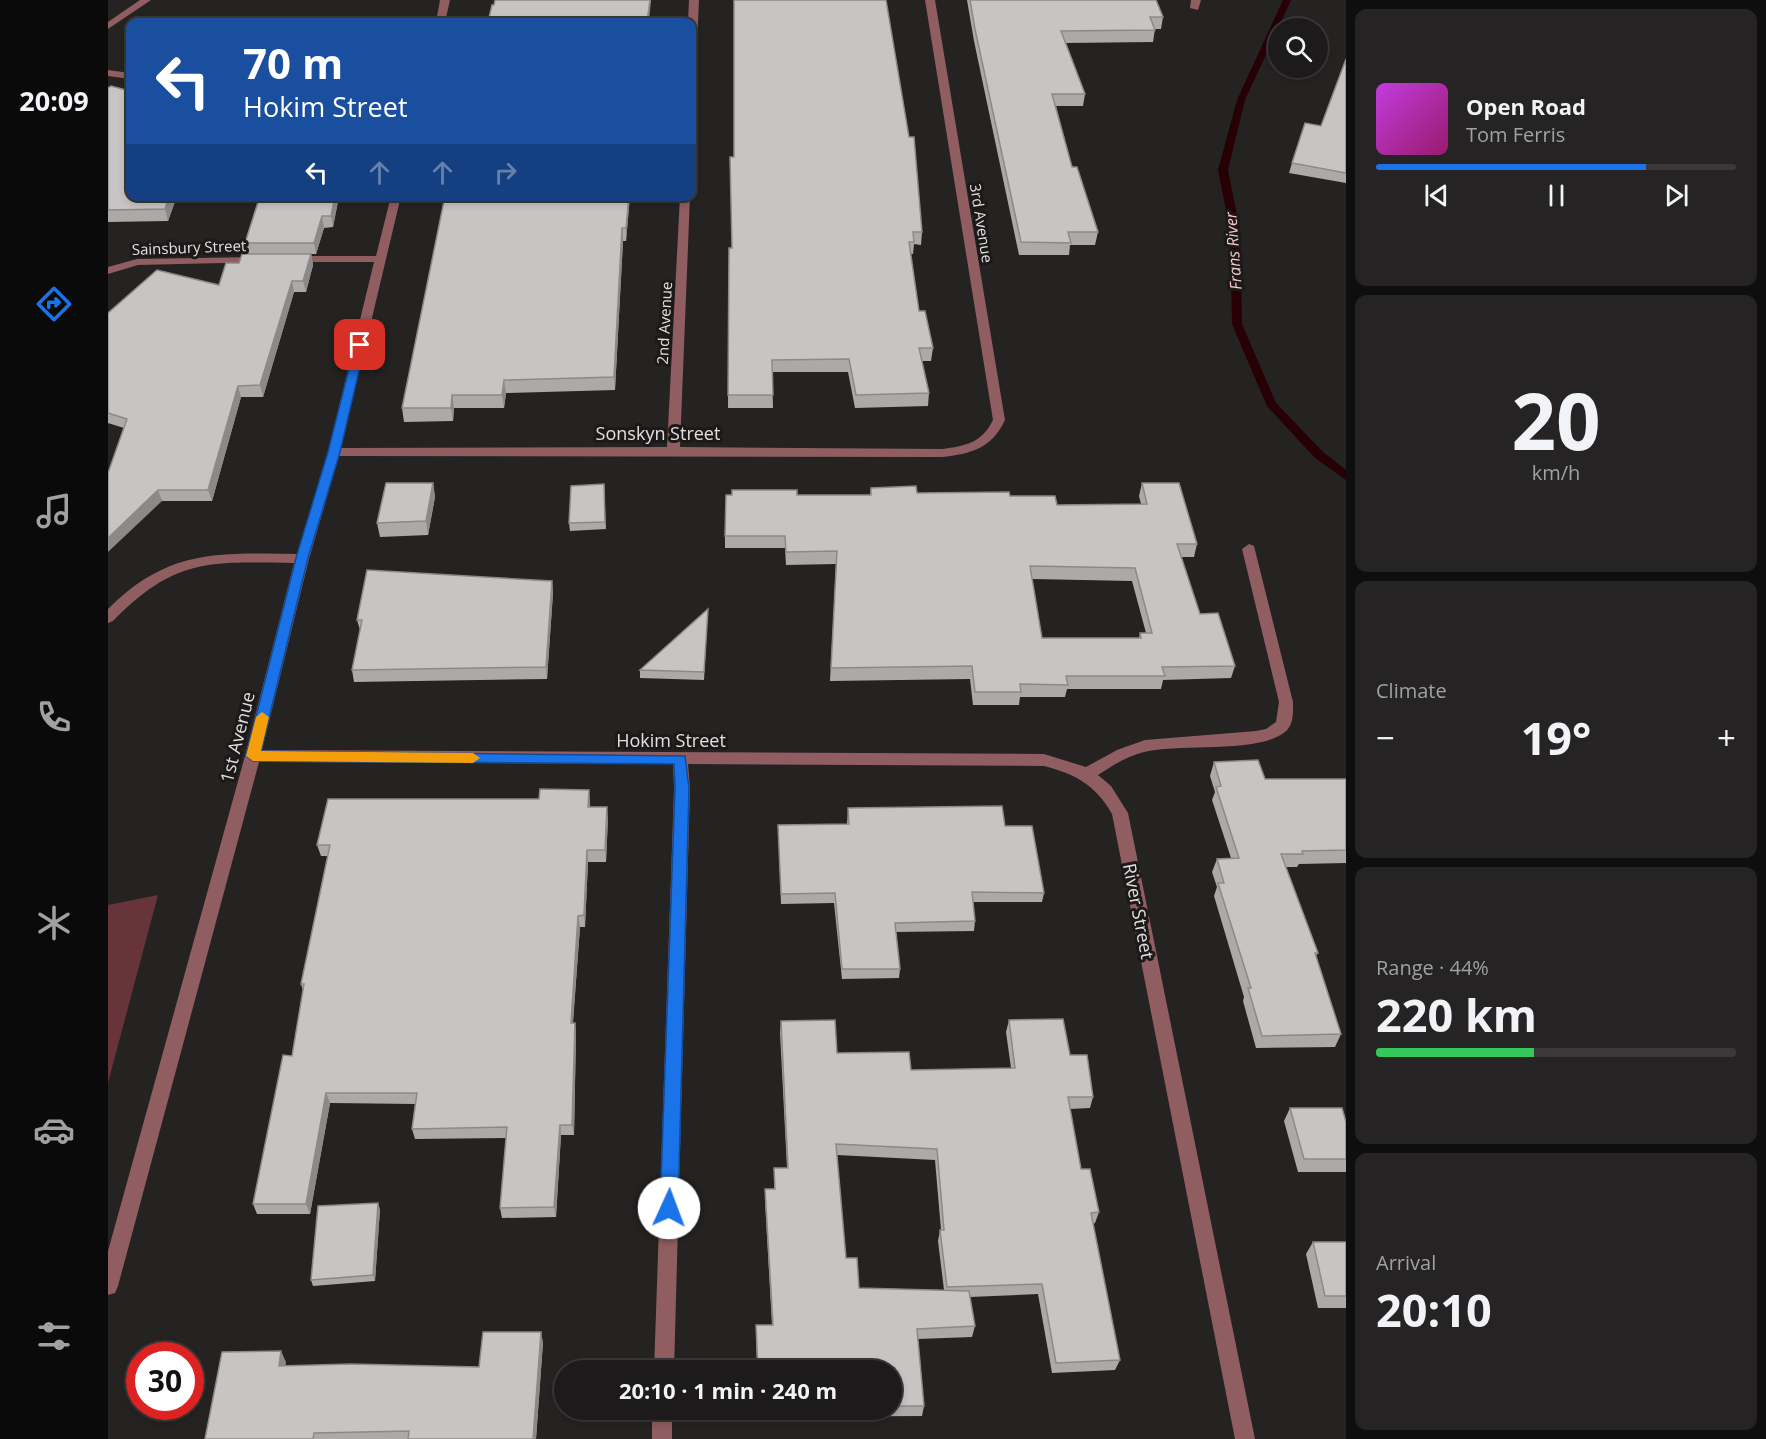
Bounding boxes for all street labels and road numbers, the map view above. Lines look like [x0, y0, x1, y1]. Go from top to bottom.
street label: 3rd Avenue [966, 182, 998, 264]
street label: Sainsbury Street [131, 235, 247, 259]
street label: 2nd Avenue [652, 281, 676, 365]
street label: Sonskyn Street [596, 421, 720, 445]
street label: 1st Avenue [214, 689, 260, 785]
street label: Hokim Street [616, 728, 726, 752]
street label: River Street [1118, 861, 1160, 961]

